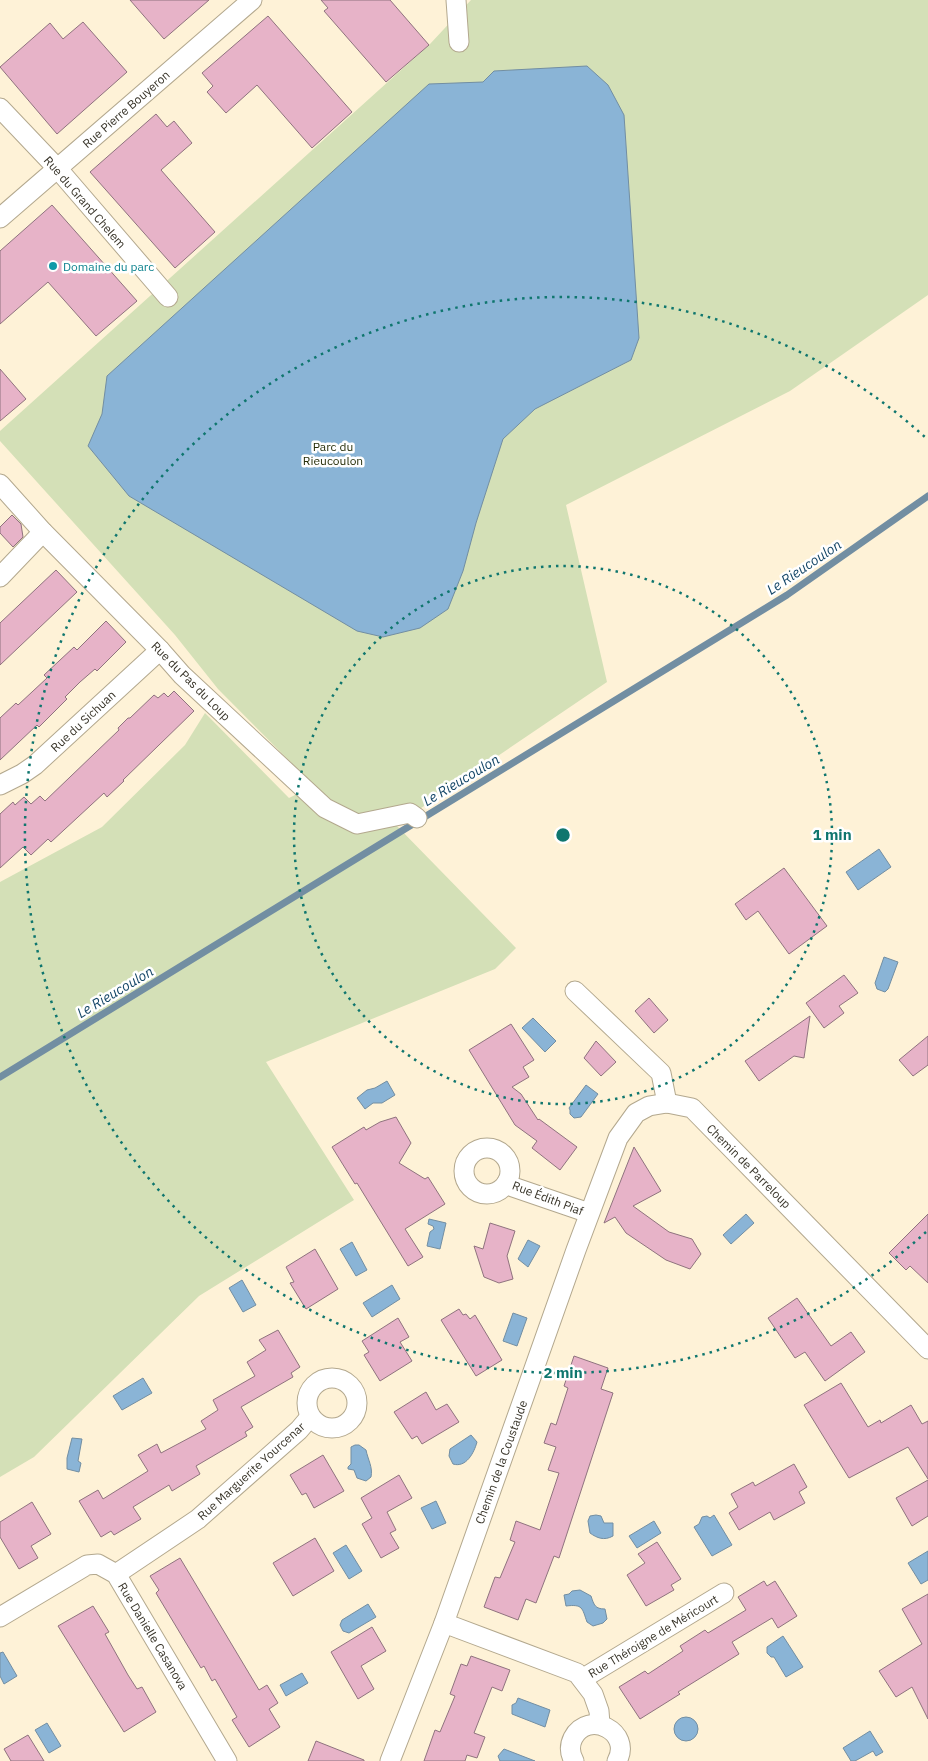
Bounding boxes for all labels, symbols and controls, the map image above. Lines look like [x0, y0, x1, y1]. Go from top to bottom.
street label: Rue Pierre Bouyeron [79, 67, 173, 151]
street label: Rue du Grand Chelem [41, 153, 129, 251]
place label: Domaine du parc [63, 259, 154, 274]
marker: Domaine du parc [47, 260, 59, 272]
park label: Parc du Rieucoulon [303, 439, 363, 468]
water label: Le Rieucoulon [763, 535, 845, 599]
street label: Rue du Pas du Loup [148, 638, 234, 724]
street label: Rue du Sichuan [47, 687, 119, 755]
water label: Le Rieucoulon [419, 750, 503, 810]
text: 1 min [812, 825, 852, 844]
centre of rings [554, 826, 572, 844]
water label: Le Rieucoulon [73, 962, 157, 1022]
street label: Chemin de Parreloup [704, 1121, 794, 1211]
street label: Rue Édith Piaf [510, 1178, 586, 1219]
text: 2 min [543, 1363, 583, 1382]
street label: Chemin de la Coustaude [472, 1398, 531, 1526]
street label: Rue Marguerite Yourcenar [194, 1418, 308, 1523]
street label: Rue Danielle Casanova [115, 1580, 191, 1693]
street label: Rue Théroigne de Méricourt [585, 1591, 721, 1681]

